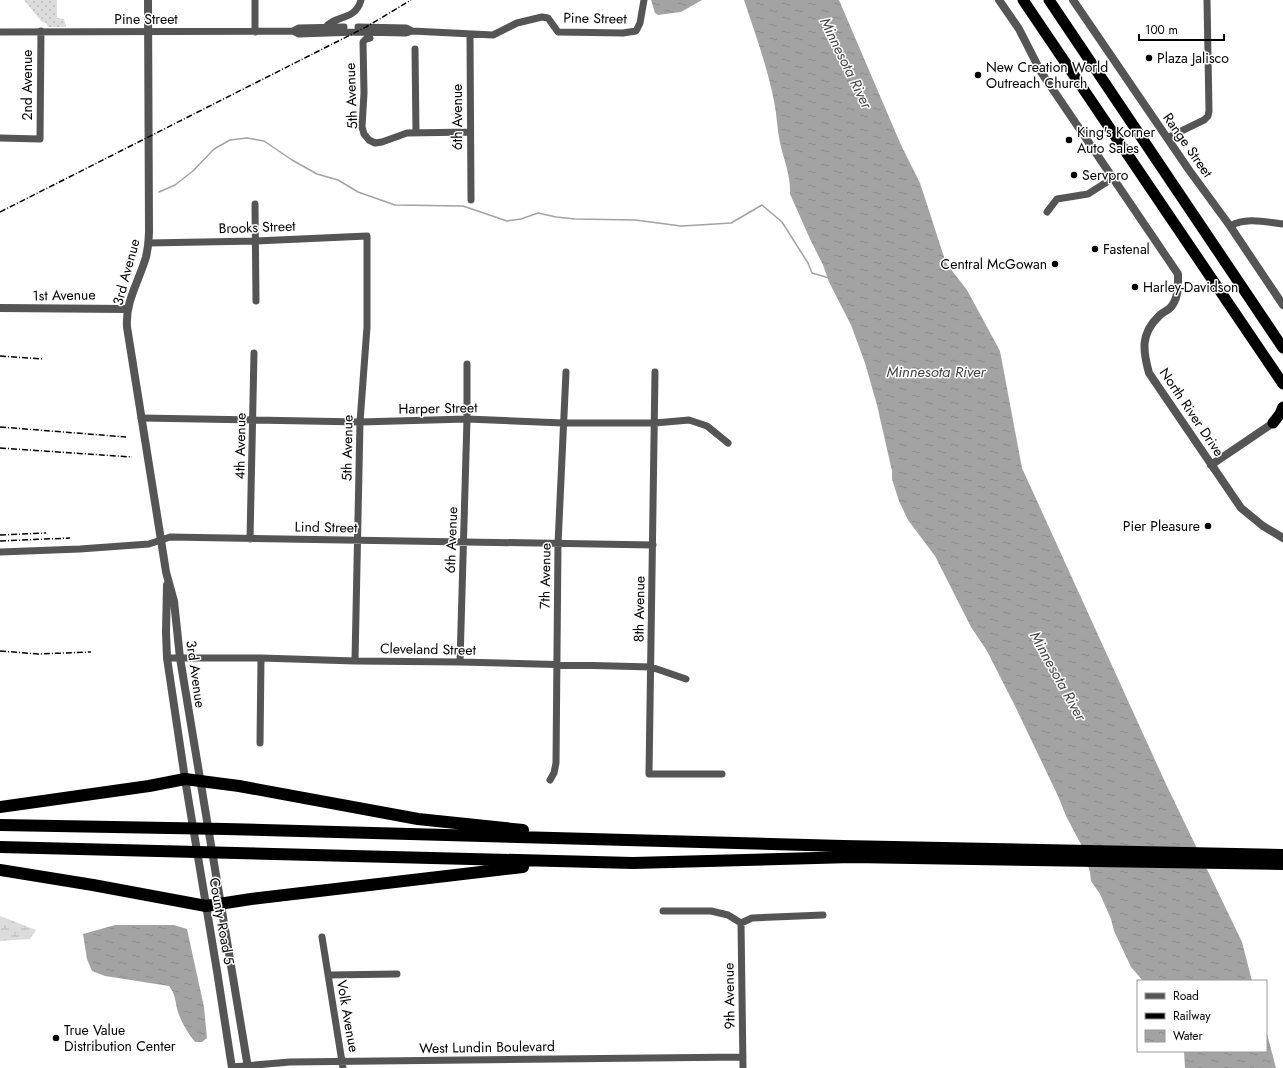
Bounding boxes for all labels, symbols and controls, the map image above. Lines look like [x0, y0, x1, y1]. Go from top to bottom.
street label: Pine Street [563, 7, 628, 29]
street label: Pine Street [114, 9, 178, 29]
water label: Minnesota River [814, 14, 878, 113]
scale bar [1139, 16, 1224, 42]
text: 100 m [1145, 21, 1178, 39]
place label: Plaza Jalisco [1157, 48, 1229, 68]
street label: 2nd Avenue [17, 49, 37, 121]
marker: Plaza Jalisco [1144, 53, 1154, 63]
place label: New Creation World Outreach Church [986, 57, 1108, 93]
street label: 5th Avenue [340, 62, 362, 130]
marker: New Creation World Outreach Church [973, 70, 983, 80]
street label: 6th Avenue [447, 84, 467, 150]
street label: Range Street [1158, 109, 1218, 182]
place label: King's Korner Auto Sales [1077, 122, 1155, 158]
marker: King's Korner Auto Sales [1064, 135, 1074, 145]
place label: Servpro [1082, 165, 1129, 185]
marker: Servpro [1069, 170, 1079, 180]
street label: Brooks Street [218, 216, 297, 238]
street label: 3rd Avenue [108, 236, 144, 308]
place label: Fastenal [1103, 239, 1150, 259]
marker: Fastenal [1090, 244, 1100, 254]
place label: Central McGowan [941, 254, 1047, 274]
marker: Central McGowan [1050, 259, 1060, 269]
place label: Harley-Davidson [1143, 277, 1238, 297]
marker: Harley-Davidson [1130, 282, 1140, 292]
street label: 1st Avenue [32, 284, 96, 306]
water label: Minnesota River [886, 361, 987, 383]
street label: North River Drive [1155, 364, 1229, 460]
street label: Harper Street [398, 397, 478, 419]
street label: 4th Avenue [229, 412, 251, 480]
street label: 5th Avenue [336, 415, 358, 481]
street label: 6th Avenue [440, 506, 462, 574]
street label: Lind Street [294, 516, 358, 538]
place label: Pier Pleasure [1123, 516, 1200, 536]
marker: Pier Pleasure [1203, 521, 1213, 531]
street label: 7th Avenue [534, 543, 556, 609]
street label: 8th Avenue [628, 576, 650, 642]
water label: Minnesota River [1024, 627, 1092, 726]
street label: Cleveland Street [380, 638, 477, 660]
street label: 3rd Avenue [181, 639, 211, 709]
street label: County Road 5 [205, 876, 240, 966]
street label: 9th Avenue [718, 963, 740, 1029]
street label: Volk Avenue [332, 978, 364, 1054]
legend [1137, 980, 1267, 1052]
text: Road [1173, 987, 1199, 1005]
text: Railway [1173, 1007, 1211, 1025]
place label: True Value Distribution Center [64, 1020, 176, 1056]
text: Water [1173, 1027, 1204, 1045]
marker: True Value Distribution Center [51, 1033, 61, 1043]
street label: West Lundin Boulevard [419, 1036, 555, 1058]

